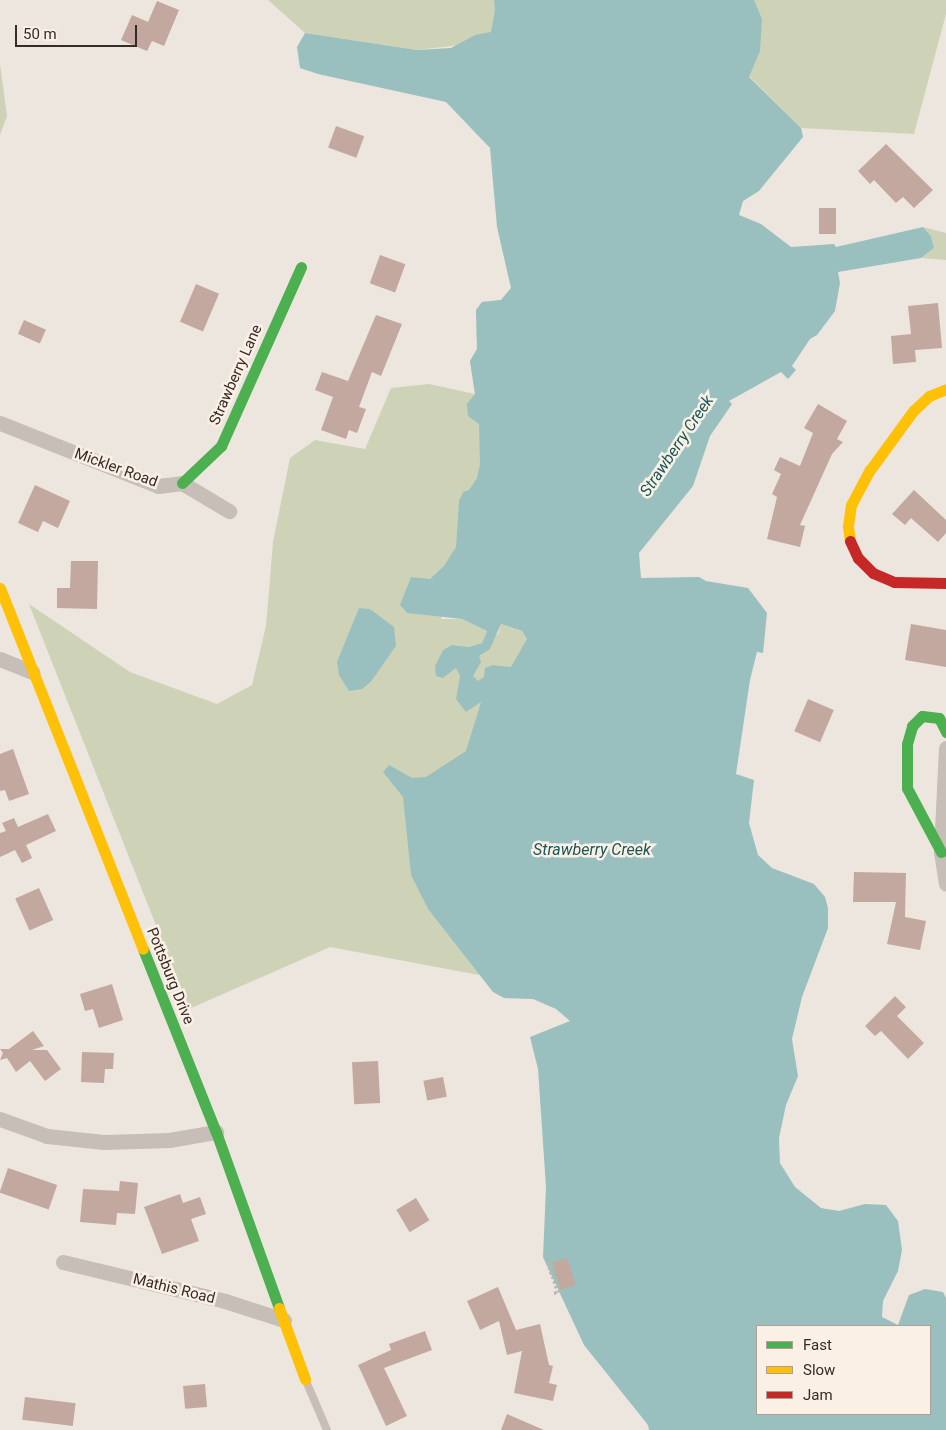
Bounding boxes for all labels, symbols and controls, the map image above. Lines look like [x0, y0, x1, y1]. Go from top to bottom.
scale bar [18, 15, 140, 47]
text: 50 m [23, 25, 57, 43]
street label: Strawberry Lane [206, 322, 266, 428]
water label: Strawberry Creek [636, 392, 718, 500]
street label: Mickler Road [72, 445, 160, 491]
water label: Strawberry Creek [533, 840, 651, 860]
street label: Pottsburg Drive [142, 925, 198, 1027]
street label: Mathis Road [131, 1270, 217, 1308]
legend [756, 1325, 931, 1415]
text: Fast [803, 1336, 832, 1354]
text: Slow [803, 1361, 835, 1379]
text: Jam [803, 1386, 833, 1404]

